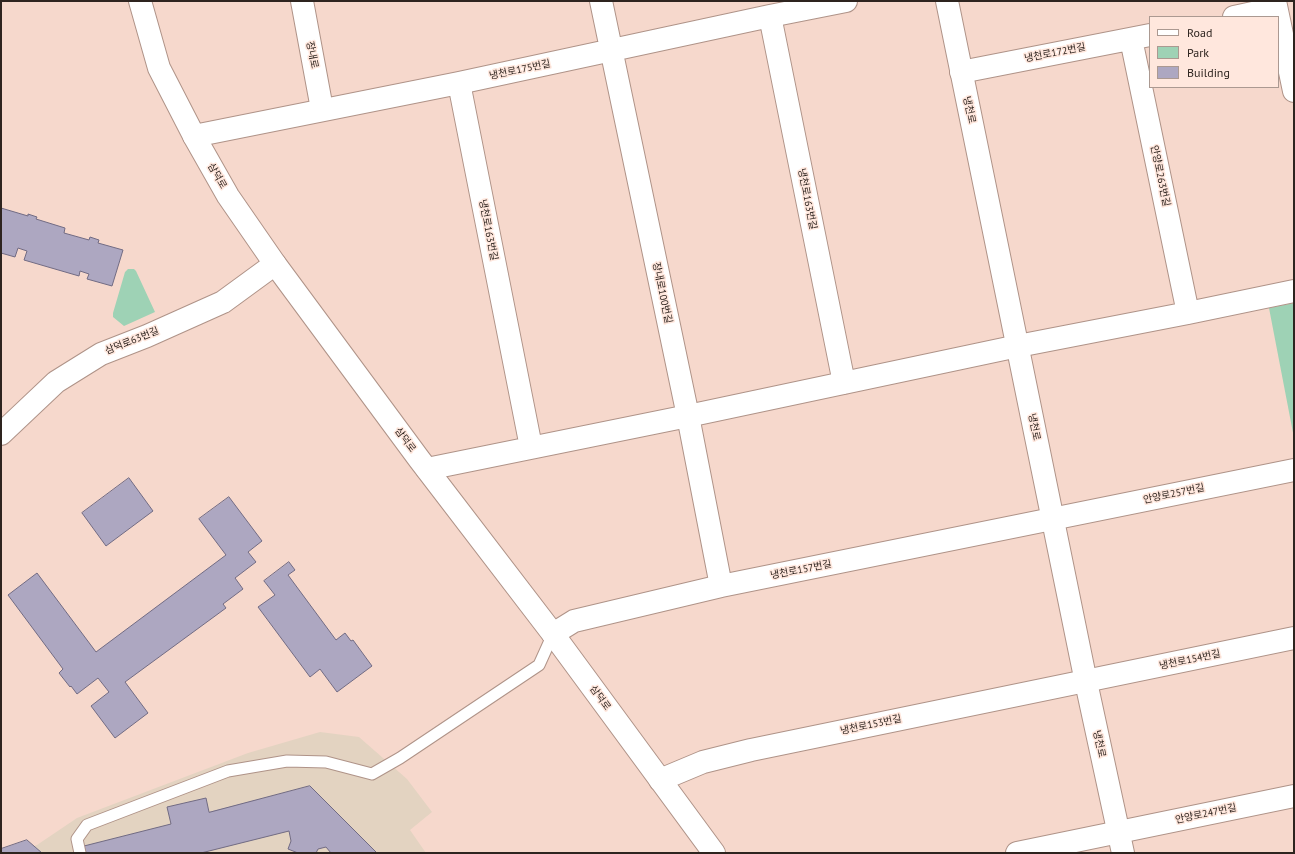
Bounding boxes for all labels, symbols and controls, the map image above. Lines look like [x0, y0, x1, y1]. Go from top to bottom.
legend [1149, 16, 1279, 88]
text: Road [1187, 25, 1212, 40]
street label: 장내로 [303, 40, 321, 70]
street label: 냉천로172번길 [1023, 41, 1087, 65]
text: Park [1187, 45, 1209, 60]
street label: 냉천로175번길 [488, 58, 552, 82]
text: Building [1187, 65, 1230, 80]
street label: 냉천로 [960, 95, 978, 125]
street label: 안양로263번길 [1148, 144, 1172, 208]
street label: 삼덕로 [205, 161, 229, 191]
street label: 냉천로163번길 [795, 167, 819, 231]
street label: 냉천로163번길 [476, 198, 500, 262]
street label: 장내로100번길 [650, 261, 674, 325]
street label: 삼덕로63번길 [103, 325, 161, 357]
street label: 냉천로 [1025, 412, 1043, 442]
street label: 삼덕로 [392, 425, 418, 455]
street label: 안양로257번길 [1142, 482, 1206, 506]
street label: 냉천로157번길 [769, 558, 833, 582]
street label: 냉천로154번길 [1158, 648, 1222, 672]
street label: 삼덕로 [587, 683, 613, 713]
street label: 냉천로153번길 [839, 713, 903, 737]
street label: 냉천로 [1090, 729, 1108, 759]
street label: 안양로247번길 [1174, 802, 1238, 826]

